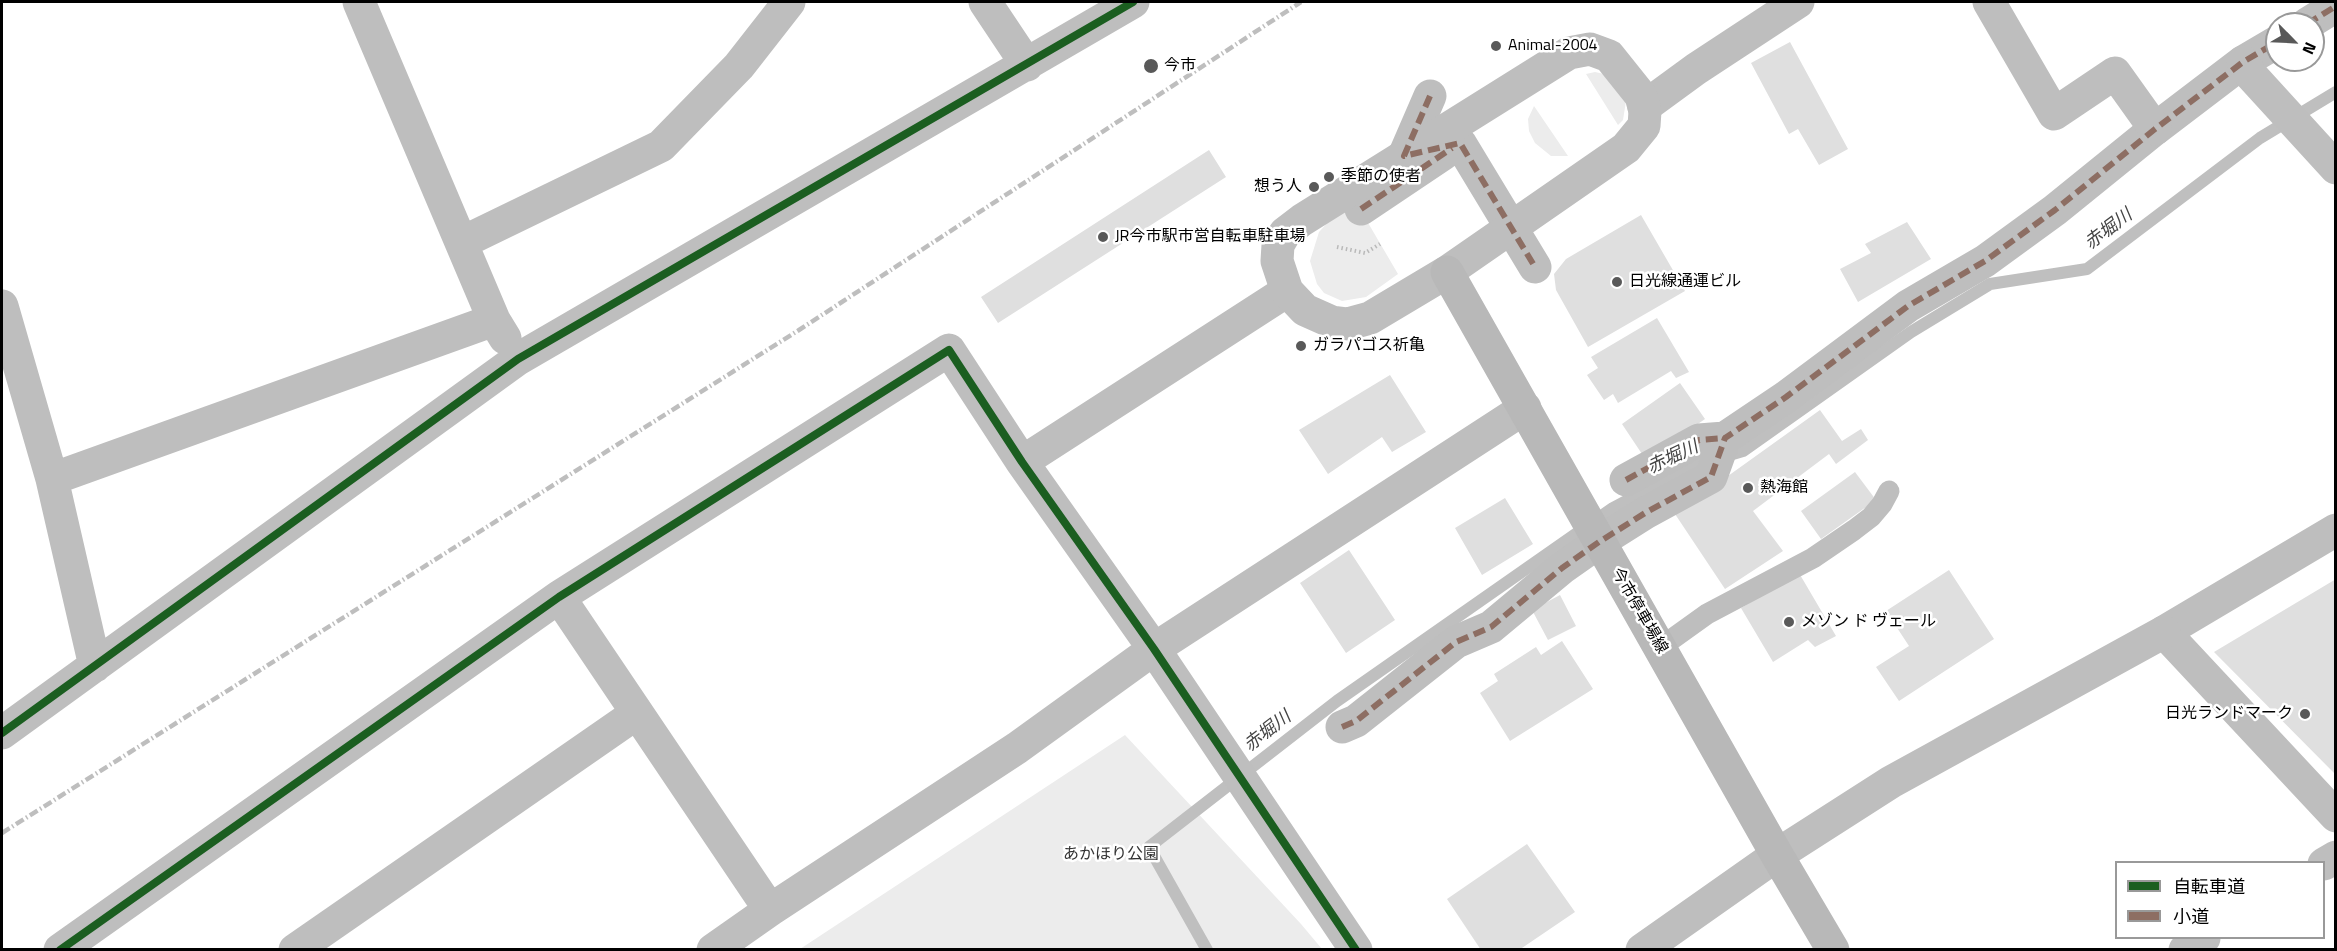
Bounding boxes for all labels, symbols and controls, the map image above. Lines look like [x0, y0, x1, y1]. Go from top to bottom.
north arrow [2265, 12, 2325, 72]
place label: Animal-2004 [1508, 36, 1598, 56]
marker: Animal-2004 [1489, 39, 1503, 53]
text: N [2296, 39, 2323, 58]
place label: 今市 [1164, 56, 1196, 76]
marker: 今市 [1142, 57, 1160, 75]
place label: 季節の使者 [1341, 167, 1421, 187]
marker: 季節の使者 [1322, 170, 1336, 184]
place label: 想う人 [1254, 177, 1302, 197]
marker: 想う人 [1307, 180, 1321, 194]
water label: 赤堀川 [2081, 205, 2137, 255]
place label: JR今市駅市営自転車駐車場 [1115, 227, 1305, 247]
marker: JR今市駅市営自転車駐車場 [1096, 230, 1110, 244]
place label: 日光線通運ビル [1629, 272, 1741, 292]
marker: 日光線通運ビル [1610, 275, 1624, 289]
place label: ガラパゴス祈亀 [1313, 336, 1425, 356]
marker: ガラパゴス祈亀 [1294, 339, 1308, 353]
water label: 赤堀川 [1644, 437, 1702, 479]
place label: 熱海館 [1760, 478, 1808, 498]
marker: 熱海館 [1741, 481, 1755, 495]
street label: 今市停車場線 [1607, 565, 1671, 657]
place label: メゾン ド ヴェール [1801, 612, 1936, 632]
marker: メゾン ド ヴェール [1782, 615, 1796, 629]
place label: 日光ランドマーク [2165, 704, 2293, 724]
water label: 赤堀川 [1240, 707, 1296, 757]
marker: 日光ランドマーク [2298, 707, 2312, 721]
park label: あかほり公園 [1063, 845, 1159, 865]
legend [2115, 861, 2325, 939]
text: 自転車道 [2173, 873, 2245, 900]
text: 小道 [2173, 903, 2209, 930]

